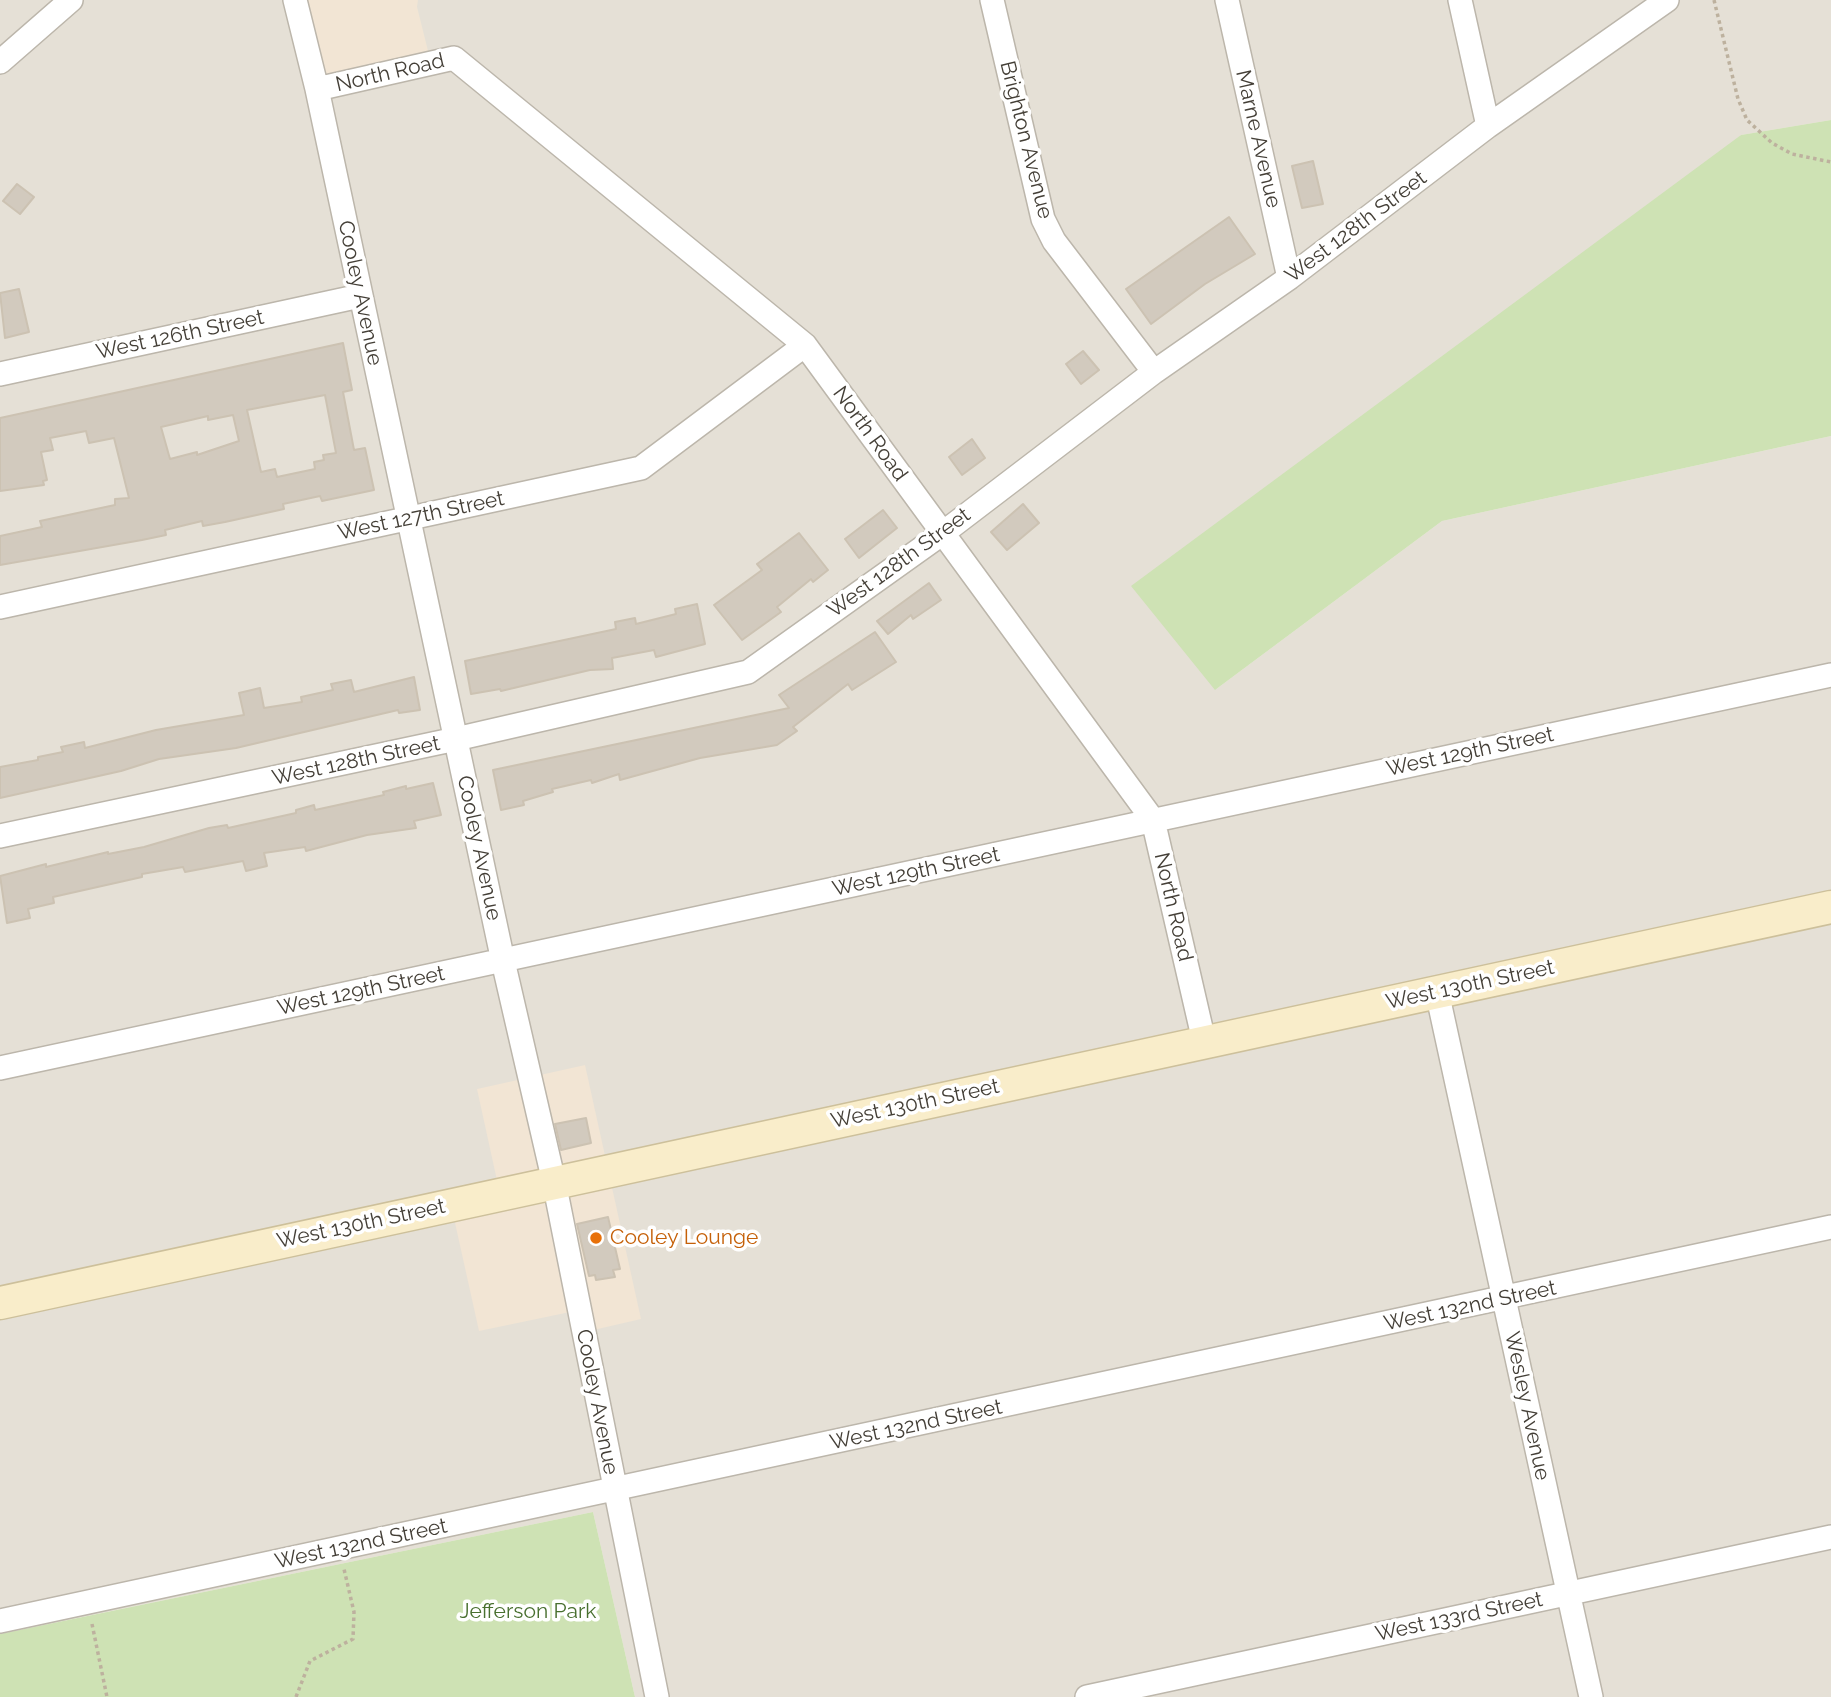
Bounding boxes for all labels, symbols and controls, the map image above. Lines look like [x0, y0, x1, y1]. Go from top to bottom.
street label: North Road [333, 48, 447, 98]
street label: Brighton Avenue [994, 59, 1058, 221]
street label: Marne Avenue [1230, 68, 1286, 210]
street label: West 128th Street [1280, 166, 1432, 288]
street label: Cooley Avenue [332, 218, 388, 368]
street label: West 126th Street [94, 305, 266, 365]
street label: North Road [827, 382, 913, 486]
street label: West 127th Street [336, 486, 506, 546]
street label: West 128th Street [823, 503, 975, 623]
street label: West 129th Street [1384, 722, 1556, 782]
street label: West 128th Street [270, 731, 442, 791]
street label: Cooley Avenue [451, 773, 507, 923]
street label: West 129th Street [830, 842, 1002, 902]
street label: North Road [1148, 850, 1198, 964]
street label: West 130th Street [1384, 955, 1556, 1015]
street label: West 129th Street [275, 961, 447, 1021]
street label: West 130th Street [829, 1074, 1001, 1134]
street label: West 130th Street [275, 1194, 447, 1254]
place label: Cooley Lounge [610, 1225, 758, 1251]
marker: Cooley Lounge [588, 1230, 604, 1246]
street label: West 132nd Street [1382, 1275, 1558, 1337]
street label: Cooley Avenue [571, 1327, 623, 1477]
street label: Wesley Avenue [1499, 1329, 1555, 1483]
street label: West 132nd Street [828, 1394, 1004, 1456]
street label: West 132nd Street [273, 1513, 449, 1575]
street label: West 133rd Street [1373, 1587, 1545, 1647]
park label: Jefferson Park [460, 1599, 596, 1625]

